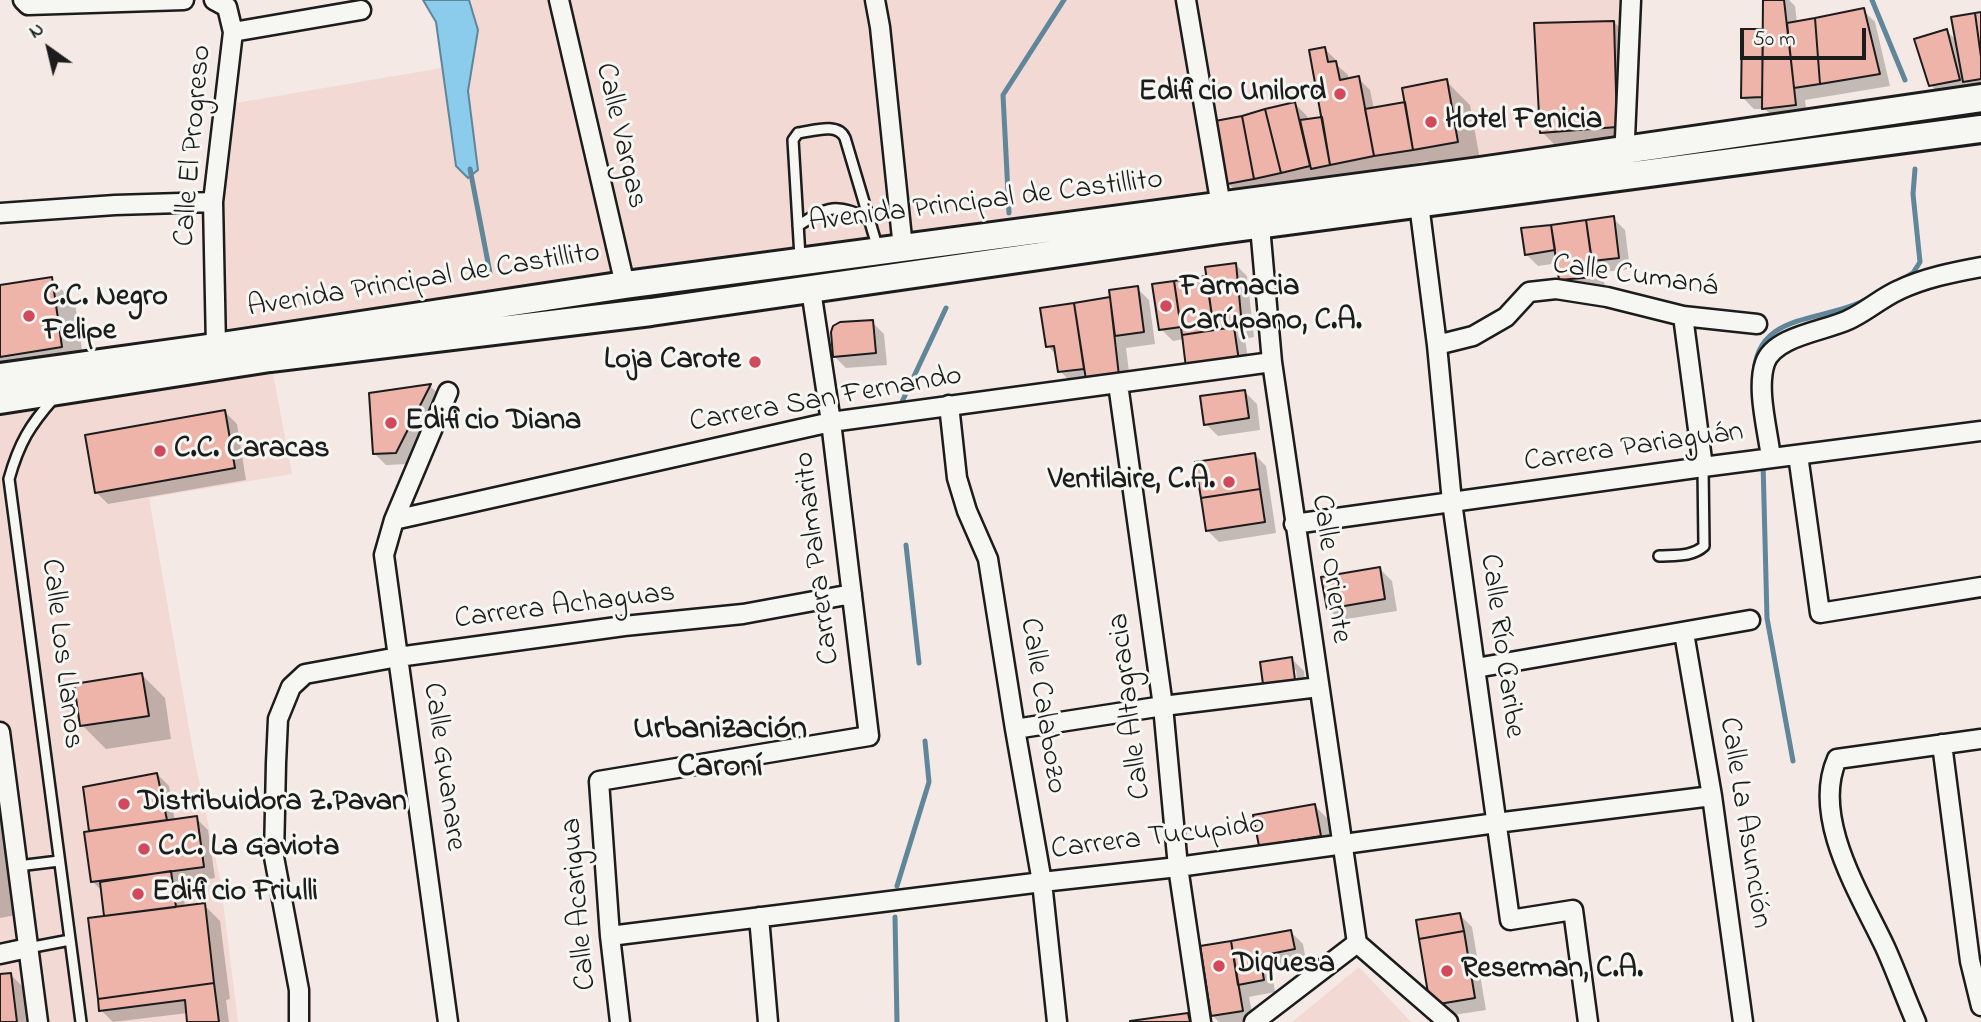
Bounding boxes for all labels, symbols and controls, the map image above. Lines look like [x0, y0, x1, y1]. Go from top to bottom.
north arrow [14, 14, 84, 84]
scale bar [1743, 14, 1869, 58]
text: N [24, 16, 50, 46]
text: 50 m [1753, 25, 1796, 55]
street label: Calle El Progreso [168, 44, 222, 248]
street label: Calle Vargas [585, 60, 653, 212]
place label: Edificio Unilord [1138, 76, 1326, 112]
marker: Edificio Unilord [1332, 86, 1348, 102]
place label: Hotel Fenicia [1445, 104, 1602, 140]
marker: Hotel Fenicia [1423, 114, 1439, 130]
street label: Avenida Principal de Castillito [807, 163, 1165, 243]
street label: Avenida Principal de Castillito [245, 236, 603, 328]
street label: Calle Cumaná [1550, 249, 1720, 307]
place label: Farmacia Carúpano, C.A. [1180, 271, 1362, 342]
place label: C.C. Negro Felipe [43, 281, 168, 352]
marker: Farmacia Carúpano, C.A. [1158, 298, 1174, 314]
marker: C.C. Negro Felipe [21, 308, 37, 324]
place label: Loja Carote [604, 344, 741, 380]
marker: Loja Carote [747, 354, 763, 370]
street label: Carrera San Fernando [687, 359, 965, 443]
place label: Edificio Diana [405, 405, 581, 441]
marker: Edificio Diana [383, 415, 399, 431]
street label: Carrera Pariaguán [1522, 416, 1746, 482]
place label: C.C. Caracas [174, 433, 330, 469]
marker: C.C. Caracas [152, 443, 168, 459]
street label: Carrera Palmarito [788, 449, 850, 667]
place label: Ventilaire, C.A. [1048, 464, 1215, 500]
marker: Ventilaire, C.A. [1221, 474, 1237, 490]
street label: Calle Oriente [1301, 492, 1357, 646]
street label: Calle Río Caribe [1469, 552, 1531, 740]
street label: Calle Los Llanos [30, 557, 90, 751]
street label: Carrera Achaguas [453, 577, 677, 639]
street label: Calle Altagracia [1103, 611, 1161, 801]
street label: Calle Calabozo [1009, 616, 1073, 796]
street label: Calle Guanare [412, 681, 472, 853]
district label: Urbanización Caroní [633, 712, 807, 790]
street label: Calle La Asunción [1709, 715, 1777, 931]
place label: Distribuidora Z.Pavan [138, 786, 407, 822]
marker: Distribuidora Z.Pavan [116, 796, 132, 812]
street label: Carrera Tucupido [1049, 808, 1267, 870]
street label: Calle Acarigua [556, 816, 606, 992]
place label: C.C. La Gaviota [158, 831, 339, 867]
marker: C.C. La Gaviota [136, 841, 152, 857]
place label: Edificio Friulli [152, 876, 318, 912]
marker: Edificio Friulli [130, 886, 146, 902]
place label: Diquesa [1233, 948, 1335, 984]
place label: Reserman, C.A. [1461, 953, 1643, 989]
marker: Diquesa [1211, 958, 1227, 974]
marker: Reserman, C.A. [1439, 963, 1455, 979]

